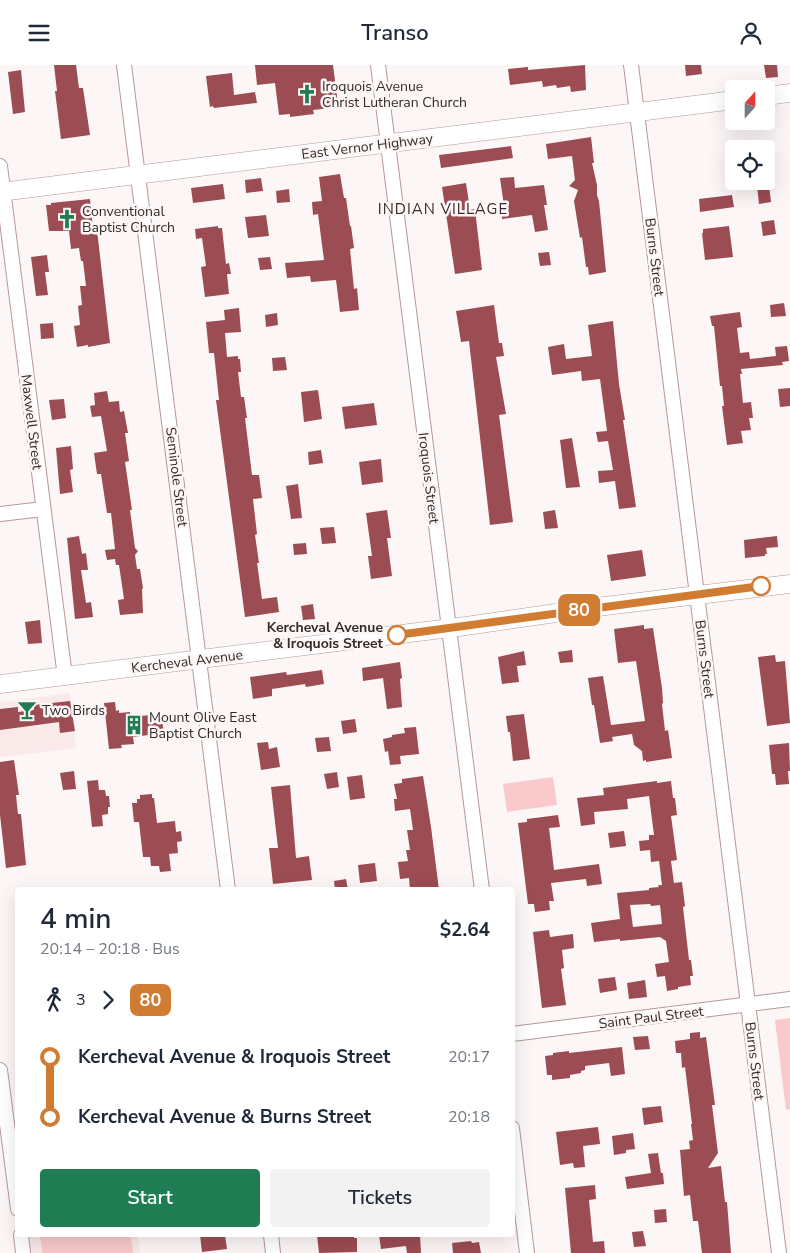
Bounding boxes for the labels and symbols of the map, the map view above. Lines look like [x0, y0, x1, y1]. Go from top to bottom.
place label: Iroquois Avenue Christ Lutheran Church [322, 77, 467, 112]
north arrow [725, 80, 775, 130]
church icon: Iroquois Avenue Christ Lutheran Church [296, 83, 318, 105]
street label: East Vernor Highway [300, 129, 435, 164]
district label: INDIAN VILLAGE [378, 199, 508, 219]
place label: Conventional Baptist Church [82, 202, 175, 237]
church icon: Conventional Baptist Church [56, 208, 78, 230]
street label: Burns Street [640, 217, 669, 297]
street label: Maxwell Street [16, 373, 47, 471]
street label: Seminole Street [161, 426, 192, 528]
street label: Iroquois Street [413, 431, 444, 525]
unlabelled marker [751, 576, 771, 596]
line badge: 80 [556, 594, 602, 626]
place label: Kercheval Avenue & Iroquois Street [267, 618, 384, 653]
street label: Burns Street [690, 619, 719, 699]
marker: Kercheval Avenue & Iroquois Street [387, 625, 407, 645]
street label: Kercheval Avenue [130, 645, 244, 678]
bar icon: Two Birds [16, 699, 38, 721]
place label: Two Birds [42, 701, 105, 720]
place label: Mount Olive East Baptist Church [149, 708, 256, 743]
building icon: Mount Olive East Baptist Church [123, 714, 145, 736]
street label: Saint Paul Street [598, 1002, 705, 1033]
street label: Burns Street [740, 1021, 769, 1101]

